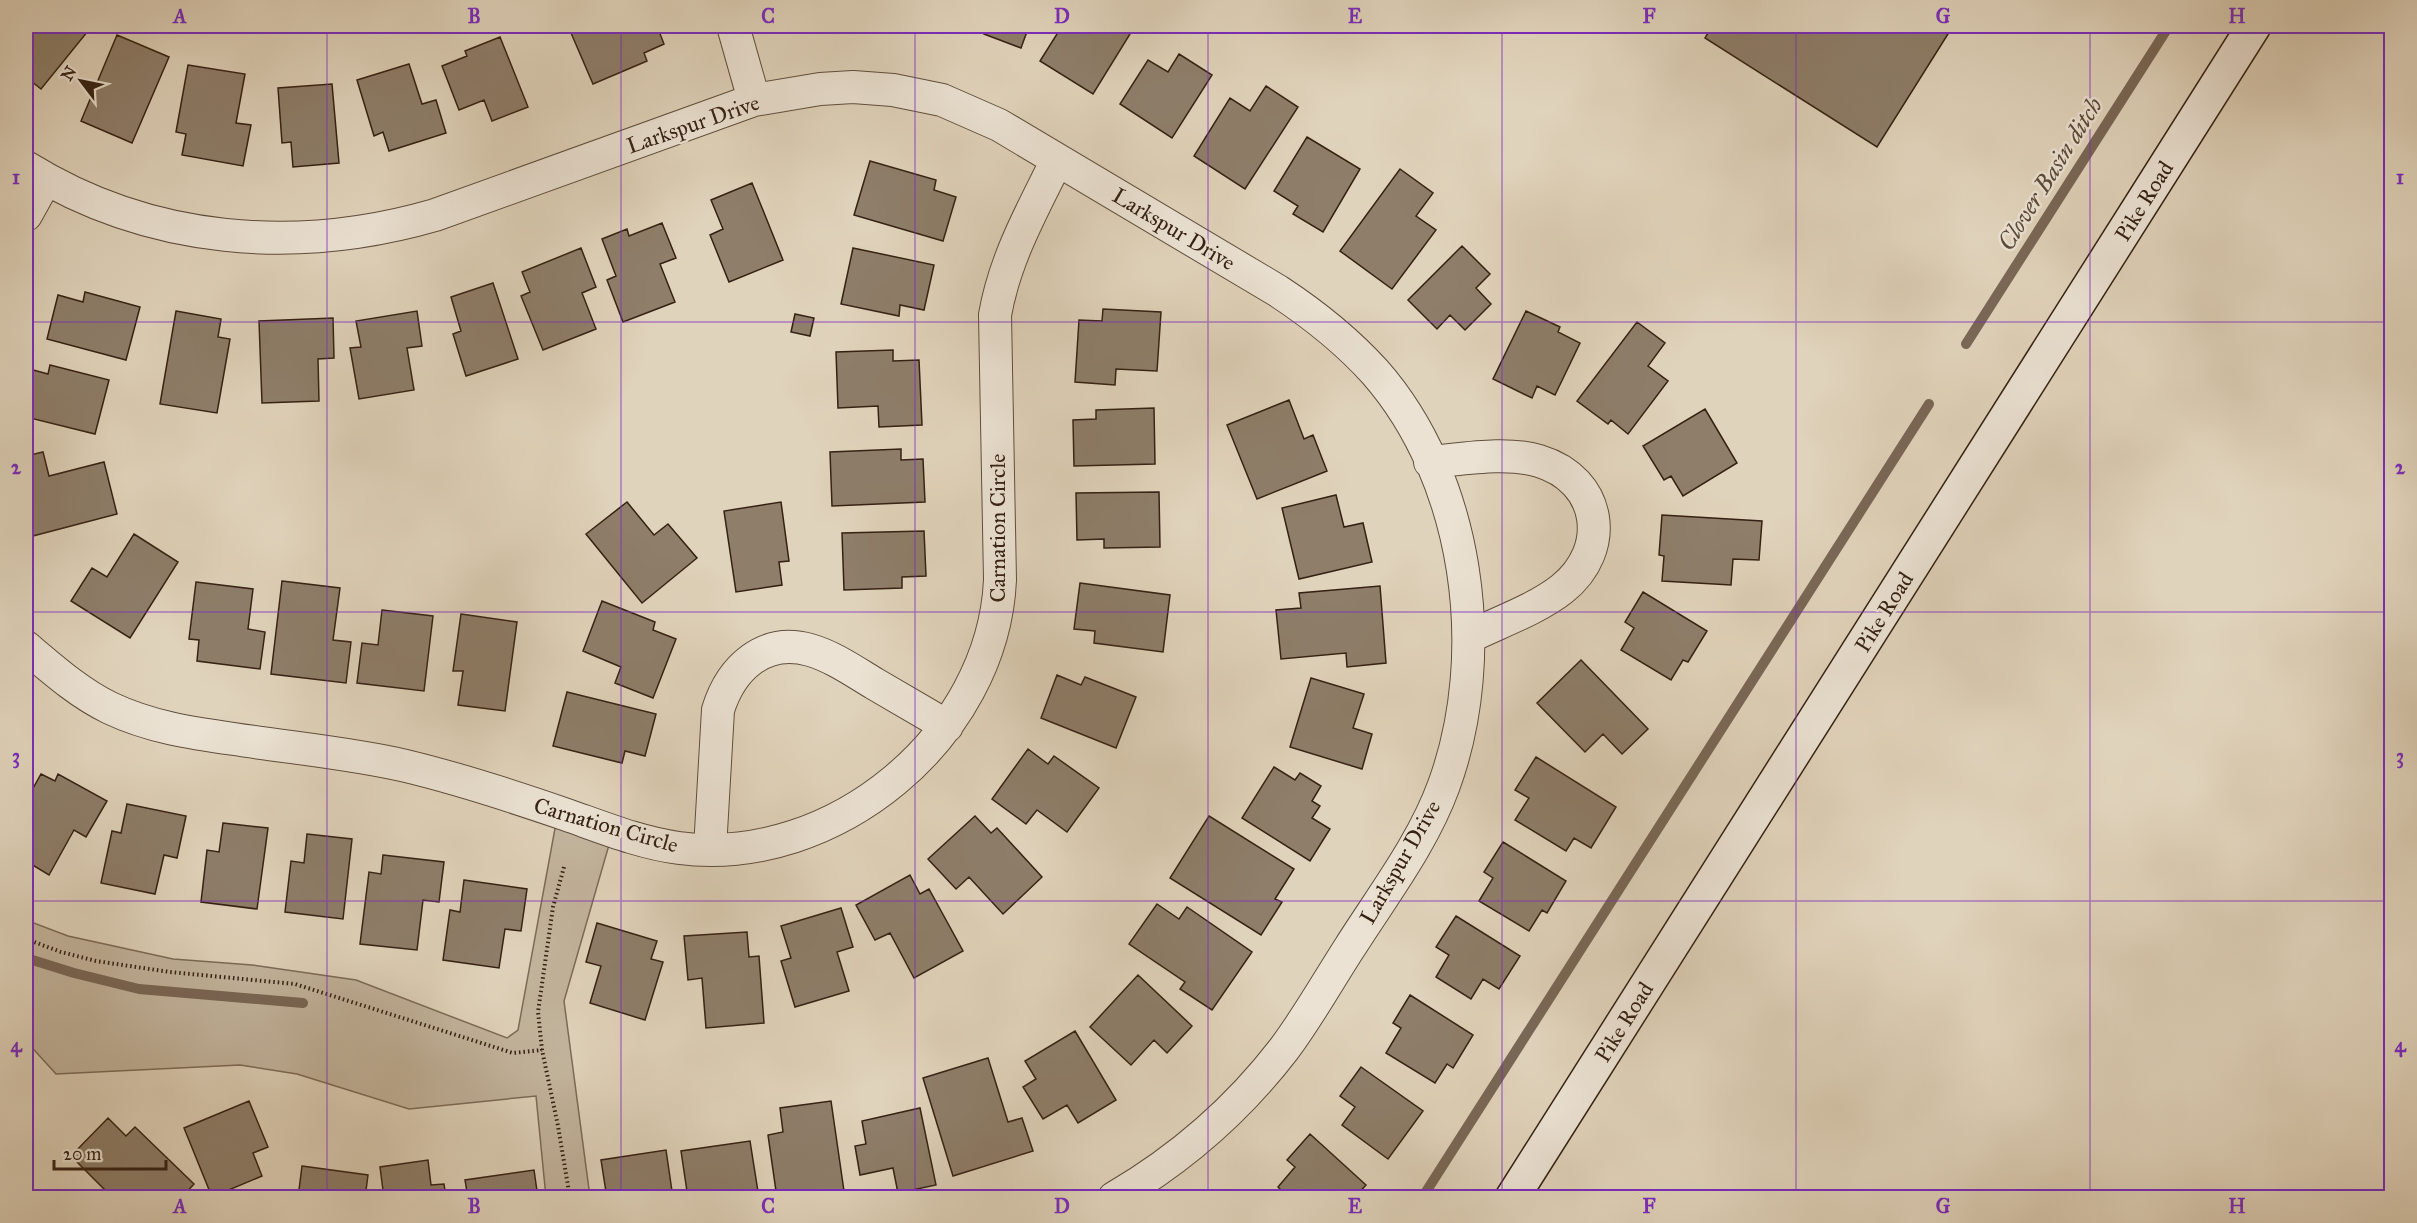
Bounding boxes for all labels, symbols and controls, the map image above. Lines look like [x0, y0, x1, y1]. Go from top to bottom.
text: A [171, 4, 187, 28]
text: B [467, 4, 481, 28]
text: C [761, 4, 775, 28]
text: D [1054, 4, 1070, 28]
text: E [1348, 4, 1363, 28]
text: F [1642, 4, 1656, 28]
text: G [1936, 4, 1951, 28]
text: H [2228, 4, 2246, 28]
north arrow [51, 51, 111, 111]
text: N [57, 62, 81, 84]
street label: Larkspur Drive [623, 89, 763, 159]
water label: Clover Basin ditch [1991, 92, 2109, 256]
street label: Pike Road [2109, 156, 2179, 246]
text: 1 [12, 165, 20, 189]
text: 1 [2396, 165, 2404, 189]
street label: Larkspur Drive [1108, 182, 1240, 276]
street label: Carnation Circle [984, 454, 1011, 602]
text: 2 [11, 455, 22, 479]
text: 2 [2395, 455, 2406, 479]
street label: Pike Road [1849, 567, 1919, 657]
text: 3 [12, 744, 20, 769]
text: 3 [2396, 744, 2404, 769]
street label: Carnation Circle [531, 792, 681, 858]
street label: Larkspur Drive [1354, 795, 1446, 929]
street label: Pike Road [1589, 977, 1659, 1067]
text: 4 [10, 1033, 22, 1058]
text: 4 [2394, 1033, 2406, 1058]
scale bar [54, 1133, 166, 1171]
text: 20 m [63, 1143, 101, 1165]
text: A [171, 1194, 187, 1218]
text: B [467, 1194, 481, 1218]
text: C [761, 1194, 775, 1218]
text: D [1054, 1194, 1070, 1218]
text: E [1348, 1194, 1363, 1218]
text: F [1642, 1194, 1656, 1218]
text: G [1936, 1194, 1951, 1218]
text: H [2228, 1194, 2246, 1218]

